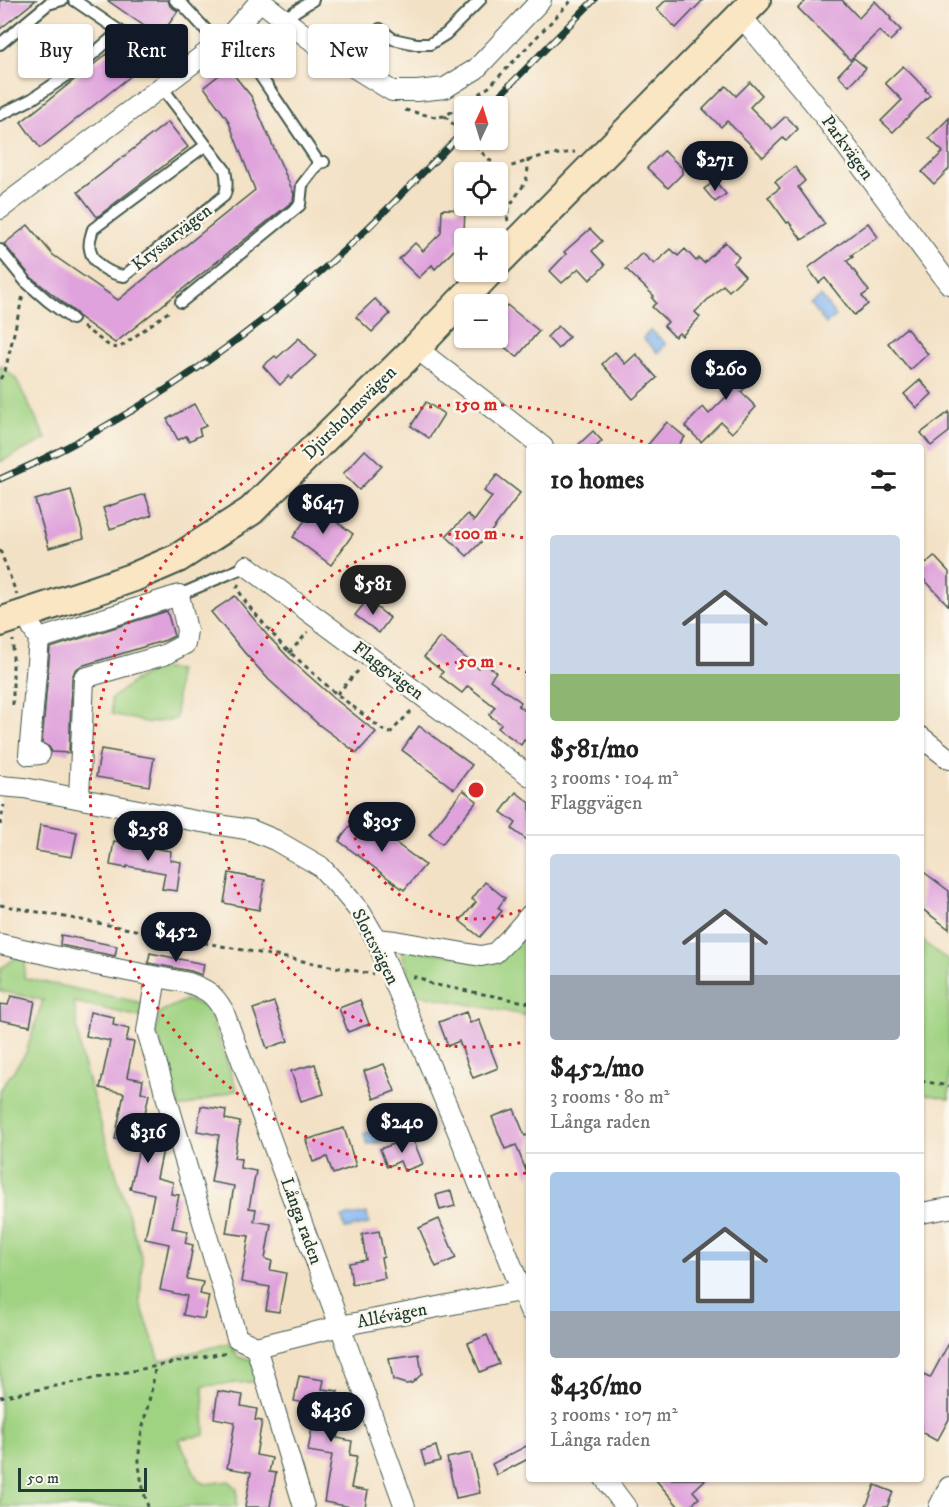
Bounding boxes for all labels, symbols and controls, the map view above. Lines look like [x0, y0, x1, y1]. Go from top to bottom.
chip: Buy [18, 24, 93, 78]
chip: Rent [105, 24, 188, 78]
chip: Filters [200, 24, 296, 78]
chip: New [308, 24, 389, 78]
north arrow [454, 96, 508, 150]
map controls [454, 96, 508, 348]
street label: Parkvägen [816, 111, 878, 185]
pin: $271 [679, 141, 751, 192]
text: $271 [696, 148, 734, 173]
button: locate [454, 162, 508, 216]
street label: Kryssarvägen [128, 200, 217, 276]
button: + [454, 228, 508, 282]
button: − [454, 294, 508, 348]
pin: $260 [690, 350, 762, 401]
text: $260 [705, 357, 747, 382]
street label: Djursholmsvägen [299, 361, 402, 464]
text: 150 m [455, 394, 498, 416]
text: 10 homes [550, 464, 644, 497]
icon: filters [867, 464, 900, 497]
pin: $647 [287, 484, 359, 535]
text: $647 [302, 491, 344, 516]
text: 100 m [454, 523, 498, 545]
pin: $581 [337, 565, 409, 616]
text: $581 [354, 572, 392, 597]
icon: home [671, 574, 779, 682]
street label: Flaggvägen [348, 637, 428, 705]
text: 50 m [457, 651, 494, 673]
text: $581/mo [550, 733, 639, 766]
text: 3 rooms · 104 m² [550, 766, 678, 791]
centre of rings [466, 780, 486, 800]
text: Flaggvägen [550, 791, 643, 816]
pin: $305 [346, 802, 418, 853]
text: $305 [362, 809, 402, 834]
pin: $258 [112, 811, 184, 862]
text: $258 [128, 818, 168, 843]
icon: home [671, 893, 779, 1001]
street label: Slottsvägen [347, 905, 404, 989]
pin: $452 [140, 912, 212, 963]
text: $452 [155, 919, 197, 944]
text: $452/mo [550, 1052, 644, 1085]
text: 3 rooms · 80 m² [550, 1085, 670, 1110]
pin: $240 [366, 1103, 438, 1154]
text: $240 [380, 1110, 424, 1135]
text: Långa raden [550, 1110, 651, 1135]
pin: $316 [112, 1113, 184, 1164]
text: $316 [130, 1120, 166, 1145]
street label: Långa raden [275, 1175, 327, 1268]
icon: home [671, 1211, 779, 1319]
street label: Allévägen [355, 1298, 429, 1334]
text: $436/mo [550, 1370, 642, 1403]
pin: $436 [295, 1392, 367, 1443]
text: $436 [311, 1399, 351, 1424]
text: 3 rooms · 107 m² [550, 1403, 678, 1428]
text: Långa raden [550, 1428, 651, 1453]
scale bar [18, 1465, 147, 1492]
text: 50 m [27, 1468, 59, 1488]

